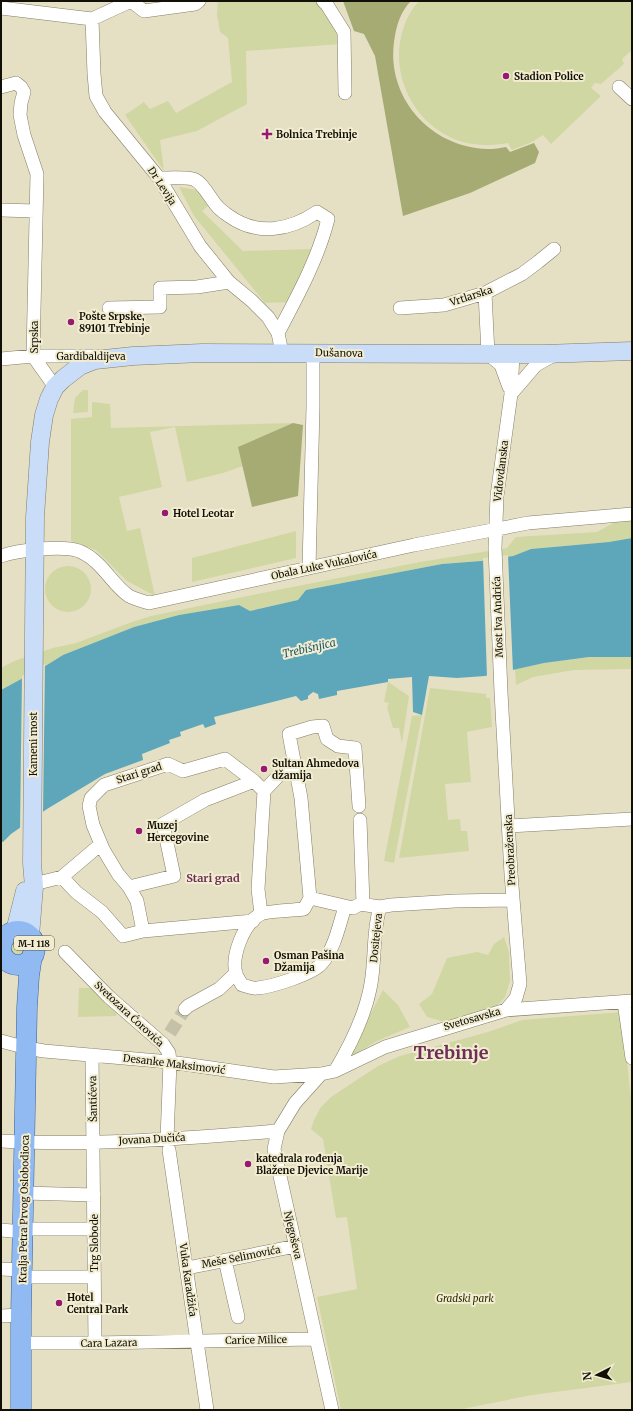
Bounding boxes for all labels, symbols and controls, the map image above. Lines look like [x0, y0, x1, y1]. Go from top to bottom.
place label: Stadion Police [514, 70, 584, 83]
marker: Stadion Police [501, 71, 511, 81]
marker: Bolnica Trebinje [261, 128, 273, 140]
place label: Bolnica Trebinje [276, 128, 358, 141]
street label: Dr Levija [145, 164, 180, 208]
street label: Vrtlarska [447, 283, 495, 309]
place label: Pošte Srpske, 89101 Trebinje [79, 310, 151, 335]
marker: Pošte Srpske, 89101 Trebinje [66, 317, 76, 327]
street label: Srpska [28, 320, 41, 353]
street label: Dušanova [315, 346, 364, 360]
street label: Gardibaldijeva [57, 350, 126, 363]
street label: Vidovdanska [491, 439, 511, 503]
place label: Hotel Leotar [173, 507, 234, 520]
marker: Hotel Leotar [160, 508, 170, 518]
street label: Obala Luke Vukalovića [270, 547, 379, 583]
street label: Most Iva Andrića [490, 575, 506, 658]
water label: Trebišnjica [281, 635, 337, 661]
street label: Kameni most [27, 712, 40, 776]
place label: Sultan Ahmedova džamija [272, 757, 359, 782]
street label: Stari grad [114, 760, 164, 786]
marker: Sultan Ahmedova džamija [259, 764, 269, 774]
street label: Preobraženska [502, 813, 518, 886]
place label: Muzej Hercegovine [147, 819, 210, 844]
marker: Muzej Hercegovine [134, 826, 144, 836]
district label: Stari grad [186, 871, 240, 885]
street label: Dositejeva [367, 912, 385, 963]
road number: M-I 118 [14, 936, 54, 950]
place label: Osman Pašina Džamija [274, 949, 344, 974]
marker: Osman Pašina Džamija [261, 956, 271, 966]
street label: Svetozara Ćorovića [91, 978, 168, 1050]
street label: Svetosavska [442, 1005, 503, 1033]
district label: Trebinje [413, 1041, 489, 1064]
street label: Desanke Maksimović [122, 1051, 226, 1077]
street label: Šantićeva [85, 1075, 100, 1122]
street label: Jovana Dučića [117, 1131, 186, 1147]
street label: Kralja Petra Prvog Oslobodioca [16, 1134, 32, 1283]
place label: katedrala rođenja Blažene Djevice Marije [256, 1152, 369, 1177]
marker: katedrala rođenja Blažene Djevice Marije [243, 1159, 253, 1169]
street label: Njegoševa [281, 1210, 305, 1261]
street label: Trg Slobode [88, 1214, 101, 1272]
street label: Vuka Karadžića [176, 1241, 200, 1318]
street label: Meše Selimovića [200, 1243, 282, 1271]
place label: Hotel Central Park [67, 1291, 129, 1316]
park label: Gradski park [436, 1292, 494, 1305]
marker: Hotel Central Park [54, 1298, 64, 1308]
street label: Carice Milice [225, 1333, 287, 1347]
street label: Cara Lazara [81, 1336, 138, 1350]
north arrow [577, 1355, 617, 1395]
text: N [580, 1371, 594, 1381]

